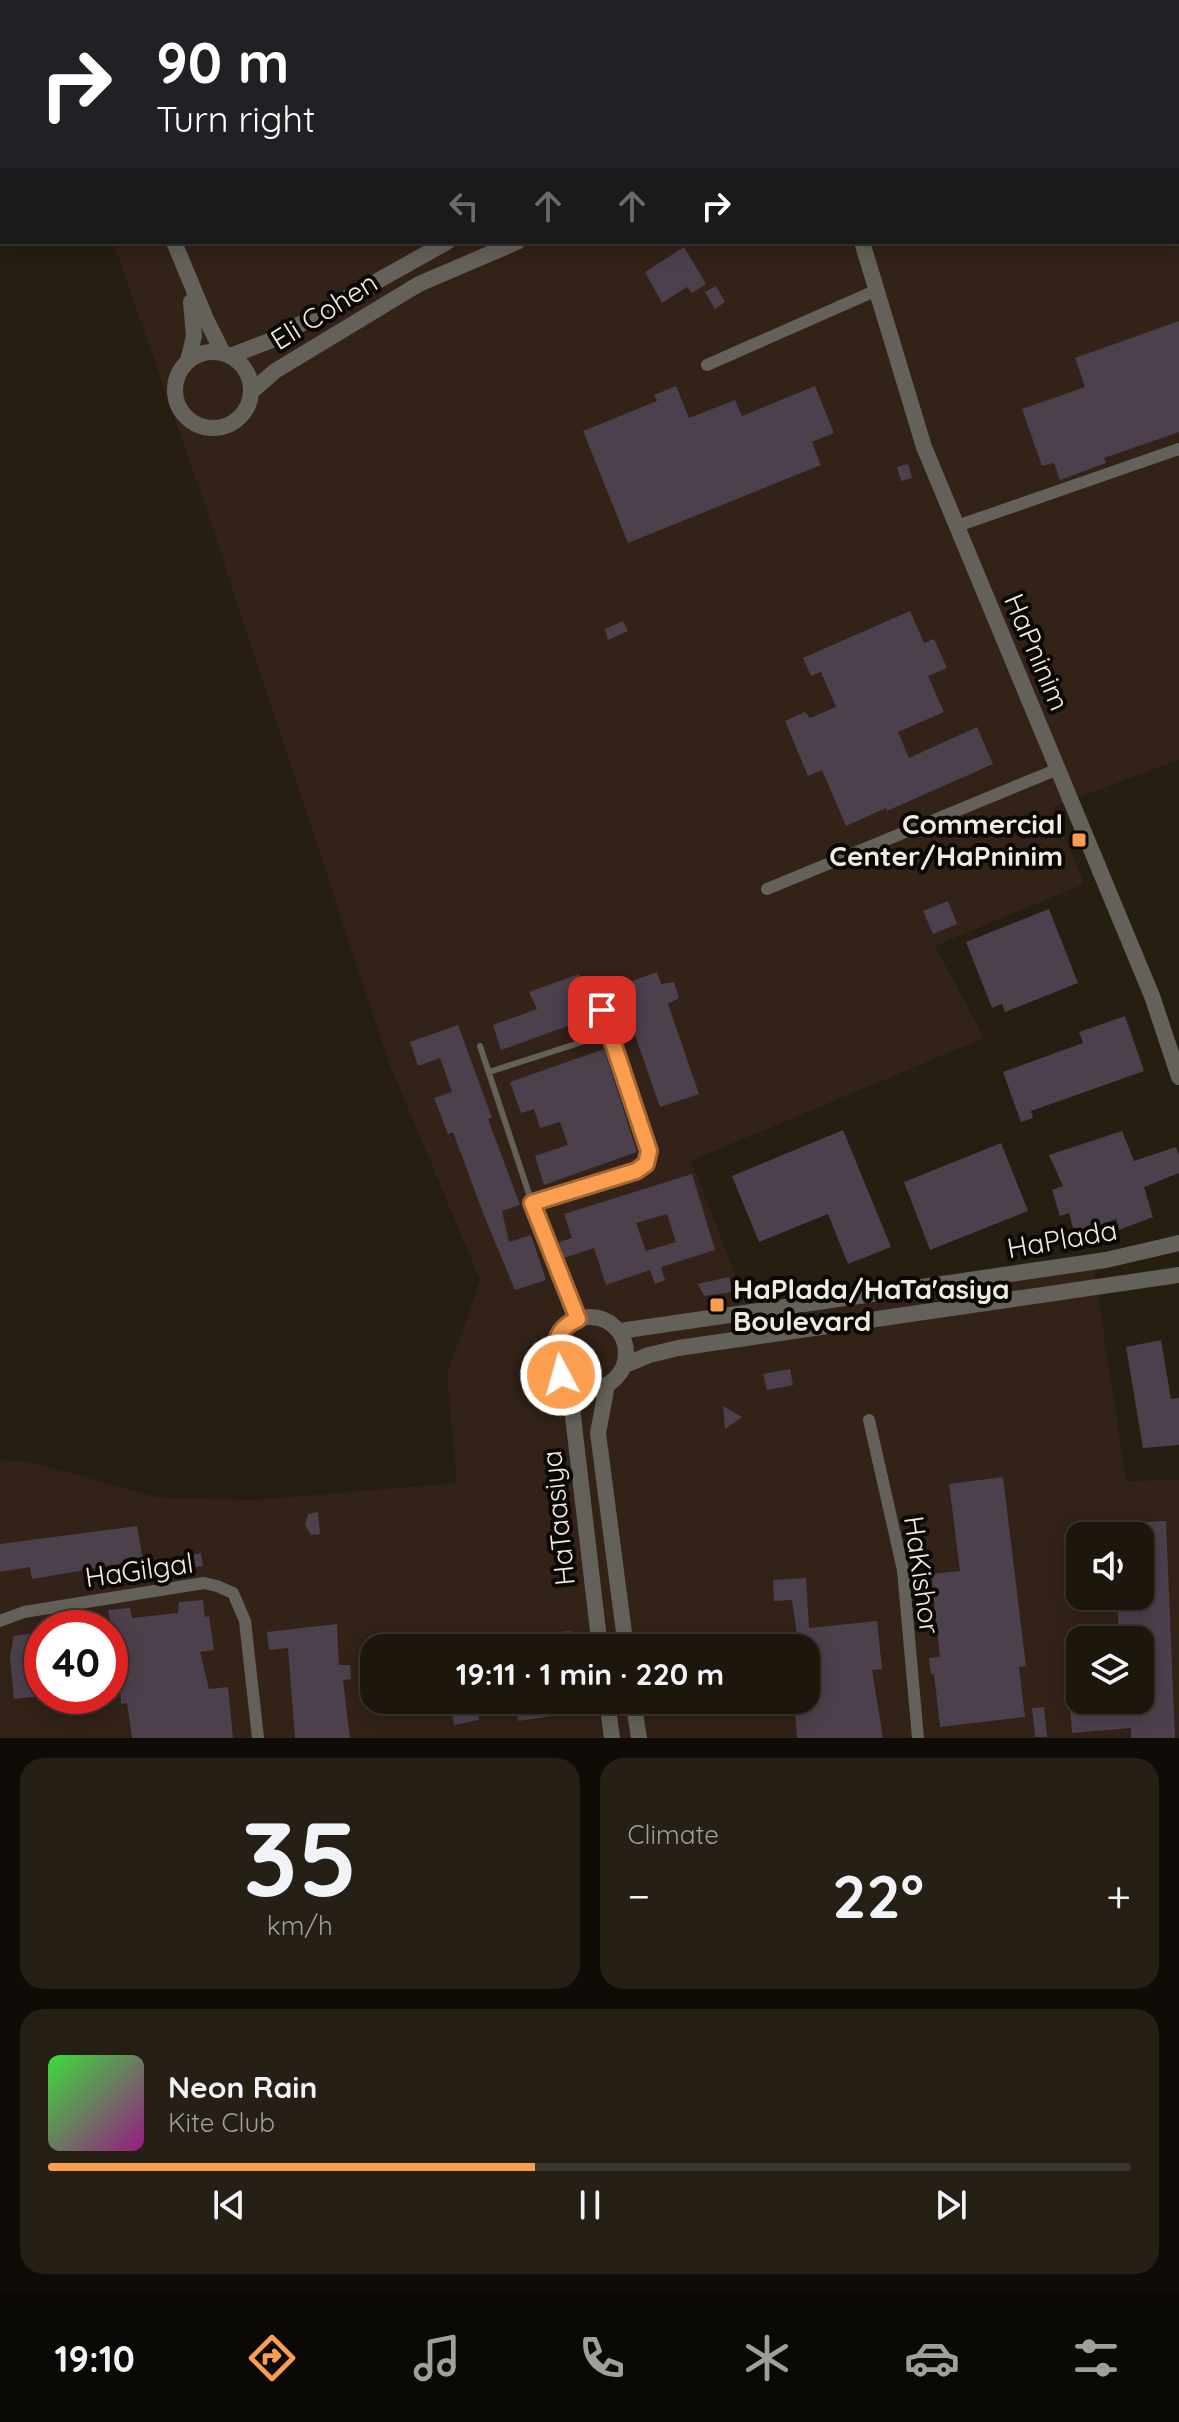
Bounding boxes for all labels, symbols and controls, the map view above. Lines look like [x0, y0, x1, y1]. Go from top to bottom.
text: 90 m [156, 27, 290, 97]
icon: right [24, 32, 128, 136]
text: Turn right [156, 96, 315, 141]
icon: left [442, 184, 486, 228]
icon: ahead [526, 184, 570, 228]
icon: ahead [610, 184, 654, 228]
icon: right [694, 184, 738, 228]
street label: Eli Cohen [264, 264, 384, 357]
street label: HaPninim [997, 588, 1078, 716]
place label: Commercial Center/HaPninim [829, 806, 1063, 873]
marker: Commercial Center/HaPninim [1070, 831, 1088, 849]
pin [568, 976, 636, 1044]
icon: arrive [580, 988, 624, 1032]
street label: HaPlada [1004, 1212, 1120, 1265]
place label: HaPlada/HaTa'asiya Boulevard [733, 1271, 1010, 1338]
marker: HaPlada/HaTa'asiya Boulevard [708, 1296, 726, 1314]
position arrow [519, 1333, 603, 1417]
street label: HaTaasiya [533, 1449, 582, 1587]
street label: HaKishor [897, 1514, 948, 1636]
map controls [1066, 1522, 1154, 1714]
button: sound [1066, 1522, 1154, 1610]
street label: HaGilgal [83, 1545, 195, 1594]
speed limit sign: 40 [24, 1610, 128, 1714]
button: layers [1066, 1626, 1154, 1714]
text: 19:11 · 1 min · 220 m [456, 1655, 724, 1693]
text: 35 [242, 1792, 358, 1922]
text: Climate [628, 1818, 719, 1851]
text: 22° [832, 1858, 924, 1933]
text: − [628, 1868, 650, 1923]
text: + [1106, 1868, 1131, 1923]
text: km/h [267, 1909, 333, 1942]
text: Neon Rain [168, 2068, 317, 2106]
text: Kite Club [168, 2106, 275, 2139]
icon: previous [207, 2183, 251, 2227]
icon: pause [568, 2183, 612, 2227]
icon: next [929, 2183, 973, 2227]
icon: directions [244, 2330, 300, 2386]
icon: music [409, 2330, 465, 2386]
icon: phone [574, 2330, 630, 2386]
icon: climate [739, 2330, 795, 2386]
icon: car [904, 2330, 960, 2386]
icon: filters [1068, 2330, 1124, 2386]
text: 19:10 [54, 2336, 135, 2381]

